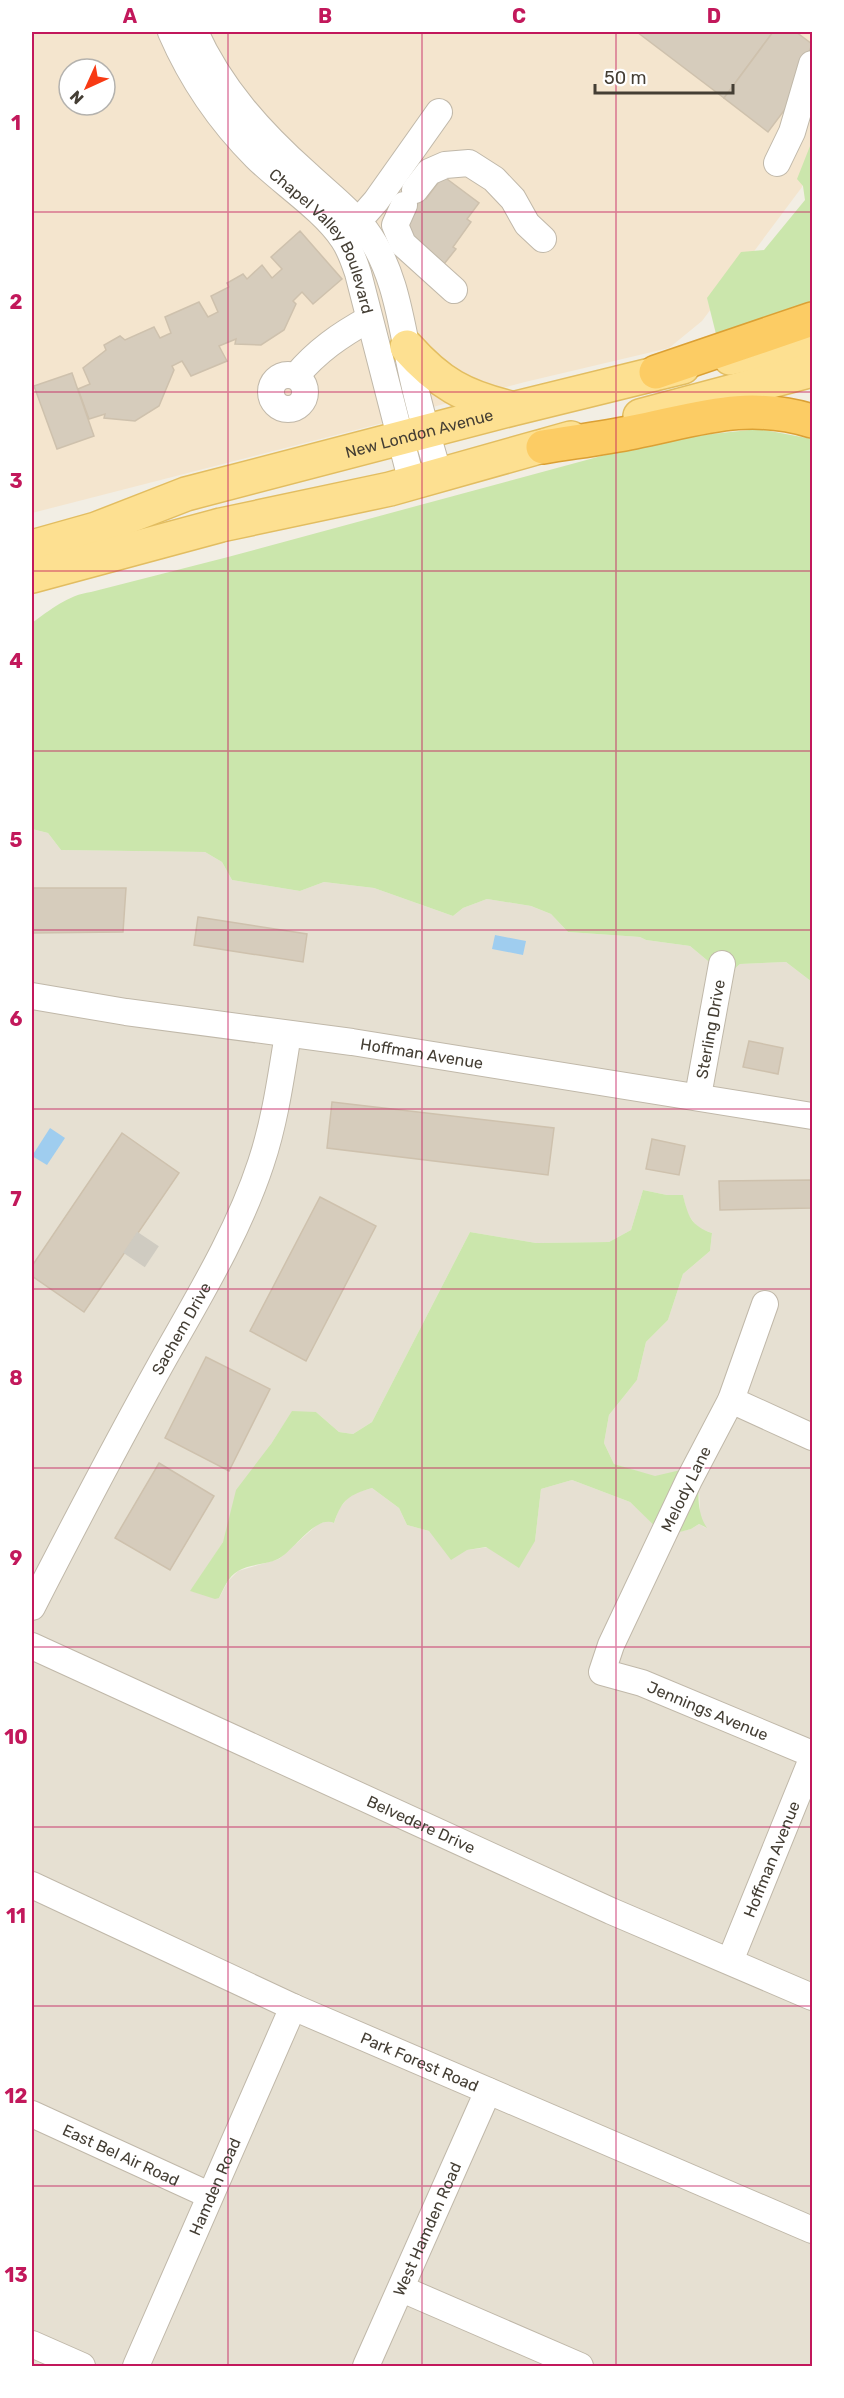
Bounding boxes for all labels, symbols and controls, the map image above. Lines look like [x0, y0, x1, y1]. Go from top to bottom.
text: A [123, 4, 138, 28]
text: B [318, 4, 332, 28]
text: C [512, 4, 526, 28]
text: D [707, 4, 721, 28]
north arrow [57, 57, 117, 117]
scale bar [595, 57, 733, 95]
text: 50 m [604, 67, 647, 89]
text: N [66, 86, 88, 108]
text: 1 [11, 111, 21, 135]
street label: Chapel Valley Boulevard [266, 164, 378, 316]
text: 2 [10, 290, 23, 314]
street label: New London Avenue [343, 405, 495, 462]
text: 3 [9, 469, 23, 493]
text: 4 [9, 649, 23, 673]
text: 5 [10, 828, 23, 852]
street label: Sterling Drive [692, 978, 729, 1080]
text: 6 [9, 1007, 23, 1031]
street label: Hoffman Avenue [359, 1034, 485, 1072]
text: 7 [10, 1187, 22, 1211]
street label: Sachem Drive [147, 1279, 215, 1378]
text: 8 [9, 1366, 23, 1390]
street label: Melody Lane [657, 1443, 715, 1535]
text: 9 [10, 1546, 23, 1570]
street label: Jennings Avenue [644, 1677, 771, 1744]
text: 10 [4, 1725, 28, 1749]
street label: Belvedere Drive [364, 1791, 478, 1857]
street label: Hoffman Avenue [739, 1798, 804, 1920]
text: 11 [6, 1904, 26, 1928]
street label: Park Forest Road [358, 2028, 482, 2095]
text: 12 [5, 2084, 27, 2108]
street label: East Bel Air Road [60, 2120, 182, 2190]
street label: Hamden Road [185, 2135, 244, 2238]
street label: West Hamden Road [389, 2159, 465, 2299]
text: 13 [4, 2263, 28, 2287]

